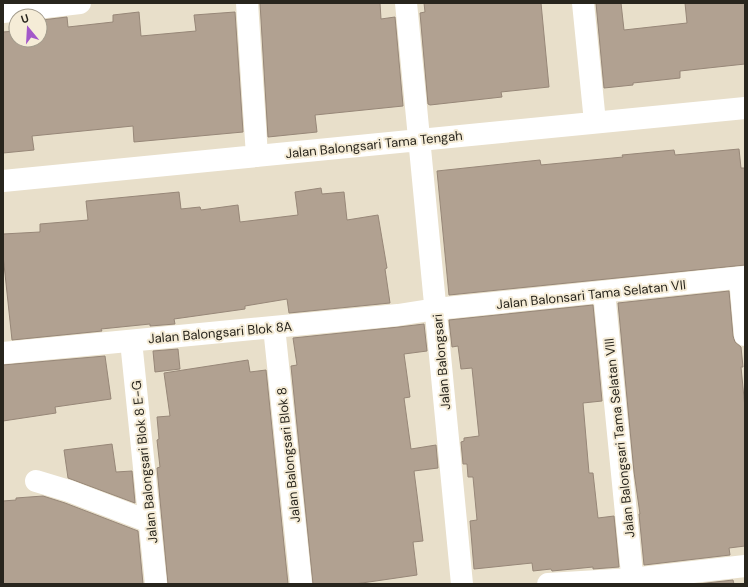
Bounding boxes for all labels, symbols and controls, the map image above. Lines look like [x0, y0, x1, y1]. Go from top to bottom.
north arrow [8, 8, 48, 48]
text: U [19, 11, 31, 26]
street label: Jalan Balongsari Tama Tengah [285, 127, 463, 162]
street label: Jalan Balonsari Tama Selatan VII [495, 276, 687, 313]
street label: Jalan Balongsari [429, 313, 454, 411]
street label: Jalan Balongsari Blok 8A [147, 318, 293, 347]
street label: Jalan Balongsari Tama Selatan VIII [601, 337, 638, 539]
street label: Jalan Balongsari Blok 8 E-G [127, 379, 162, 544]
street label: Jalan Balongsari Blok 8 [273, 386, 304, 523]

